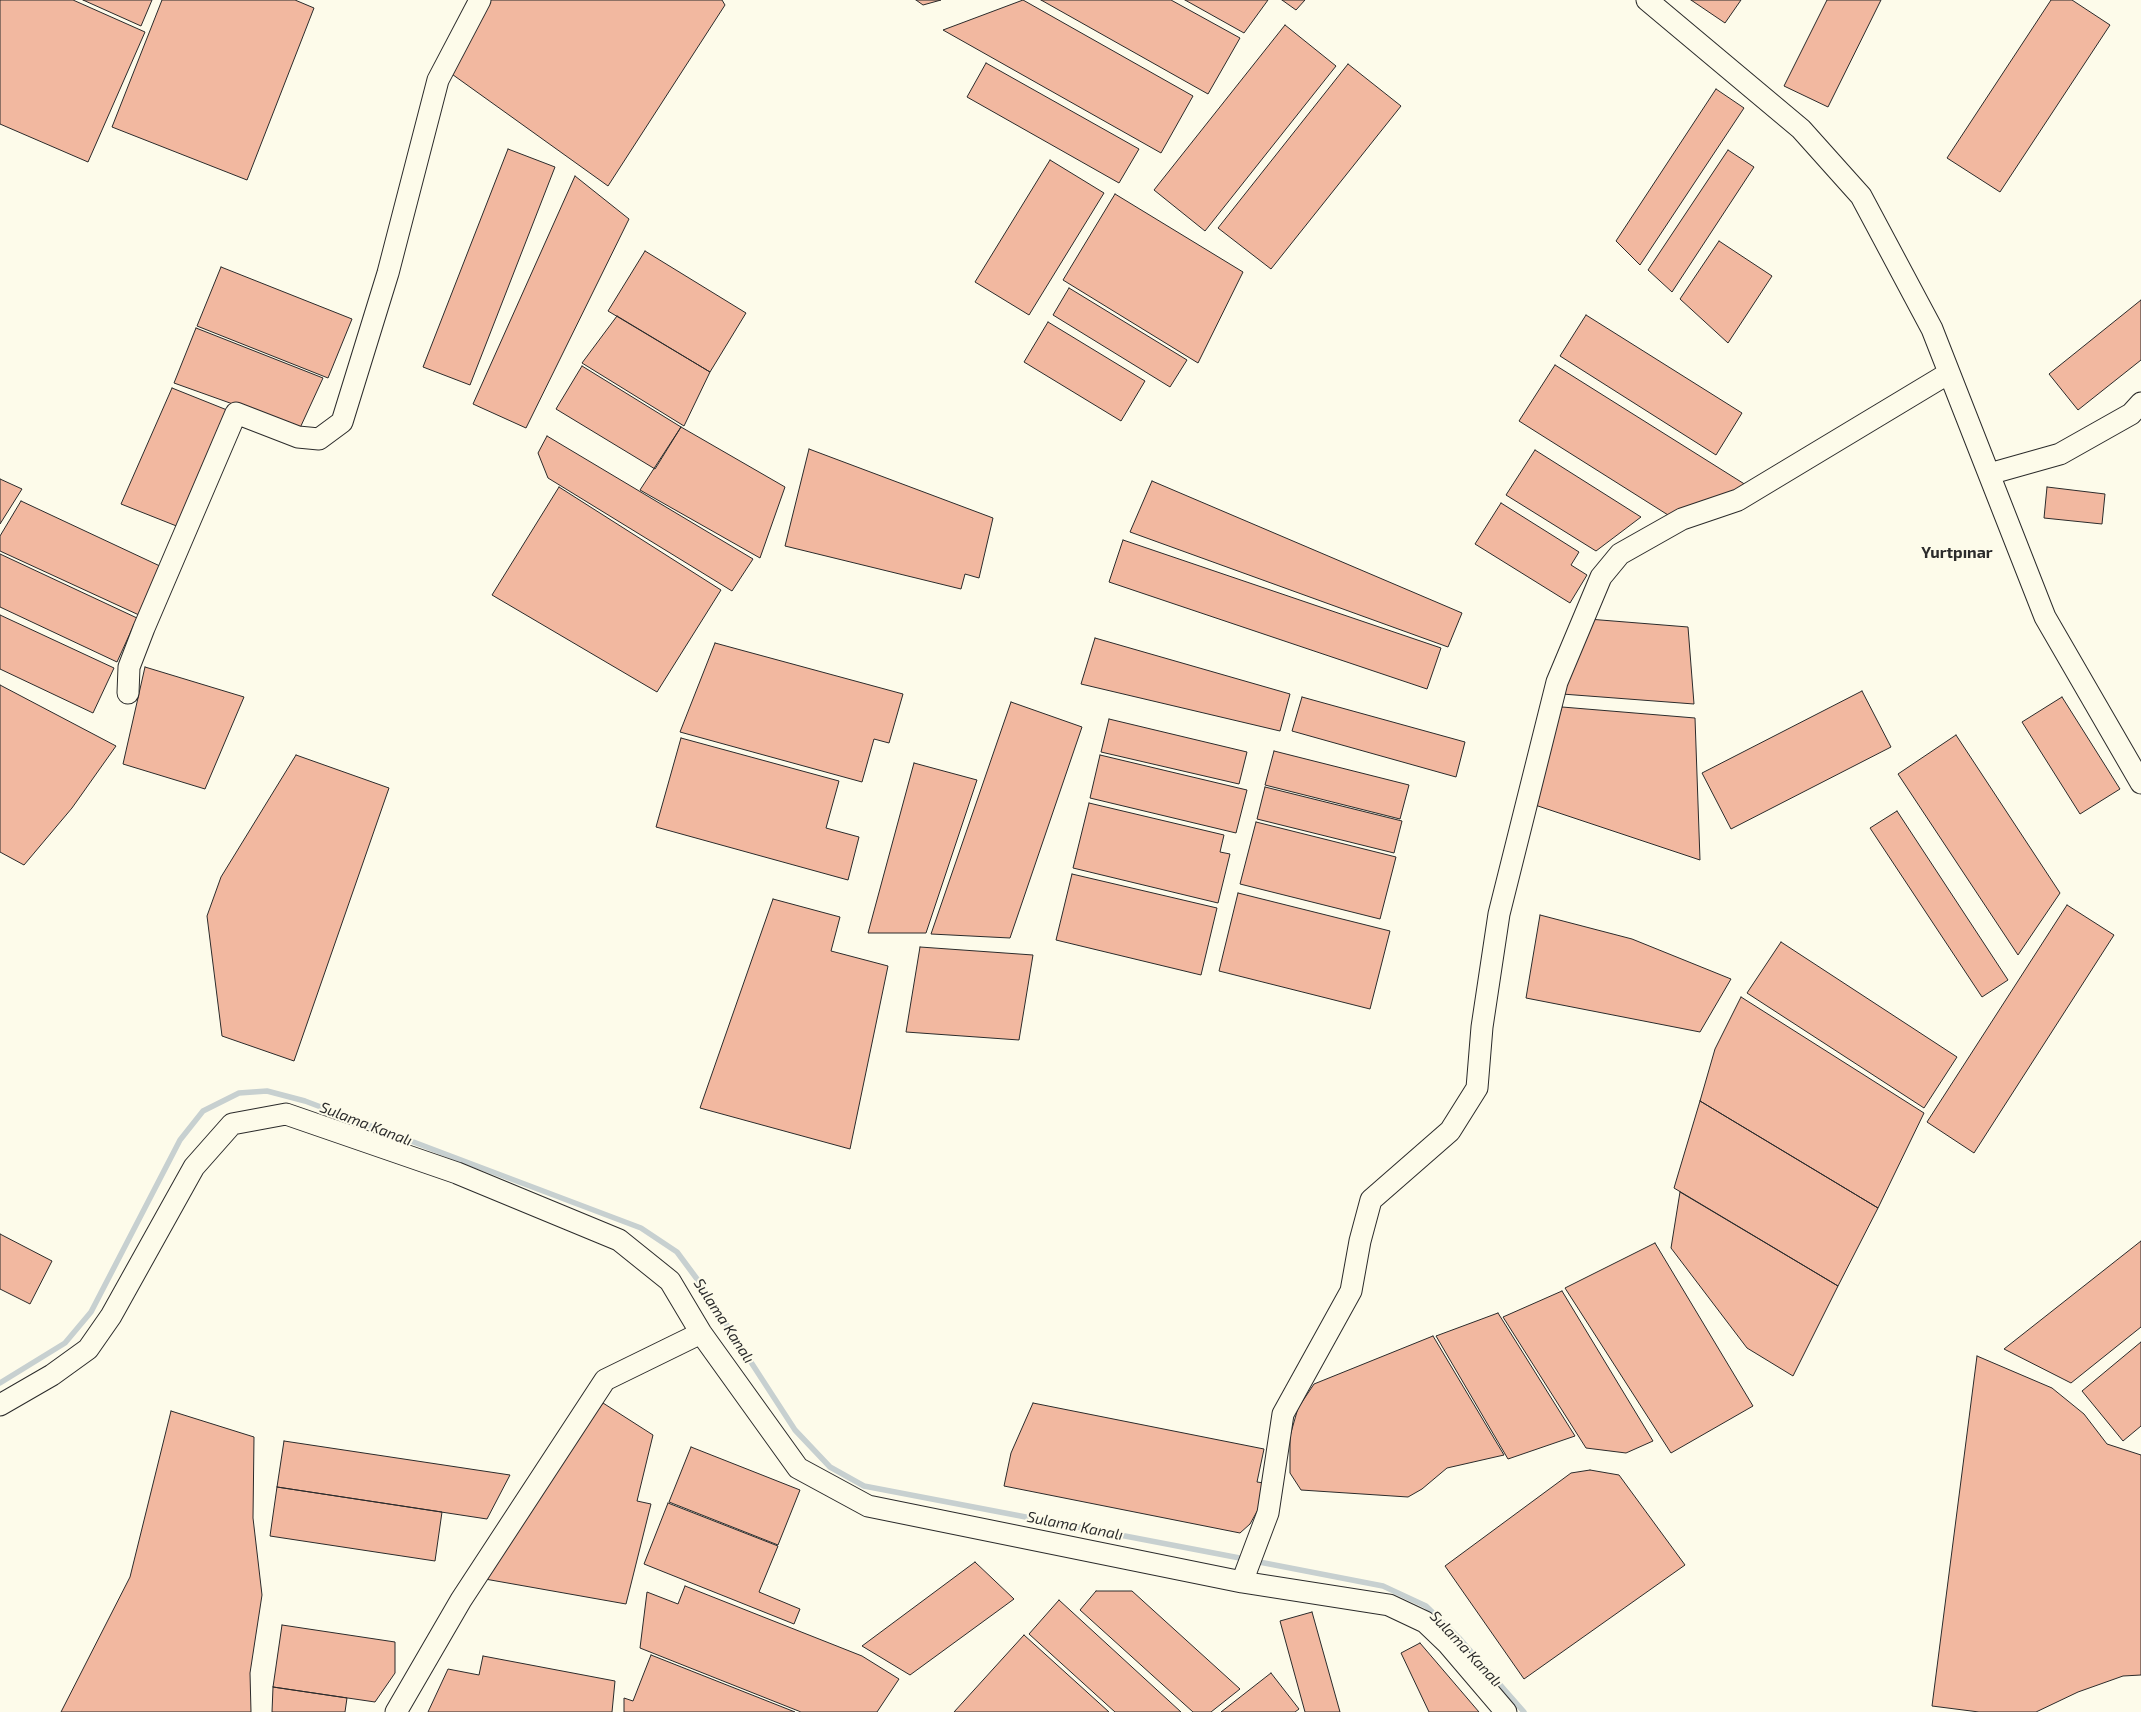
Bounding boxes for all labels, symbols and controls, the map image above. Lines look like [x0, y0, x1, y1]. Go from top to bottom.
district label: Yurtpınar [1921, 543, 1993, 563]
water label: Sulama Kanalı [317, 1098, 415, 1150]
water label: Sulama Kanalı [690, 1275, 758, 1367]
water label: Sulama Kanalı [1025, 1508, 1125, 1544]
water label: Sulama Kanalı [1426, 1607, 1506, 1691]

